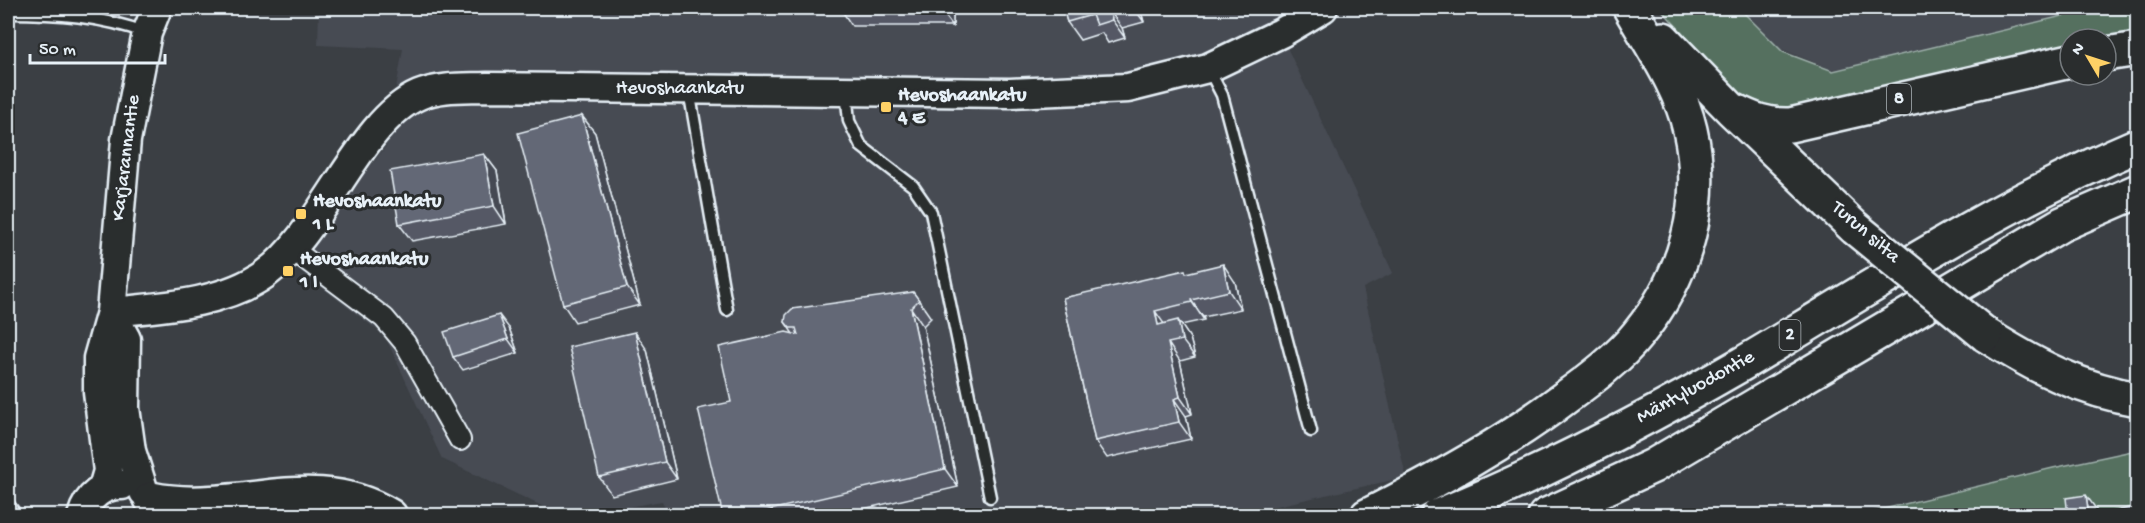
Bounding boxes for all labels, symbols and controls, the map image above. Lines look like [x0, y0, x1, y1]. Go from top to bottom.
scale bar [30, 27, 165, 65]
north arrow [2058, 27, 2118, 87]
text: N [2068, 39, 2090, 60]
text: 50 m [39, 40, 76, 61]
street label: Hevoshaankatu [616, 78, 745, 101]
road number: 8 [1887, 84, 1911, 114]
place label: Hevoshaankatu 4 E [897, 85, 1027, 131]
street label: Karjarannantie [108, 93, 146, 222]
marker: Hevoshaankatu 4 E [879, 100, 893, 114]
place label: Hevoshaankatu 1 L [312, 191, 442, 237]
street label: Turun silta [1825, 196, 1905, 270]
marker: Hevoshaankatu 1 L [294, 207, 308, 221]
place label: Hevoshaankatu 1 I [299, 249, 429, 295]
marker: Hevoshaankatu 1 I [281, 264, 295, 278]
road number: 2 [1780, 320, 1800, 350]
street label: Mäntyluodontie [1633, 346, 1759, 430]

